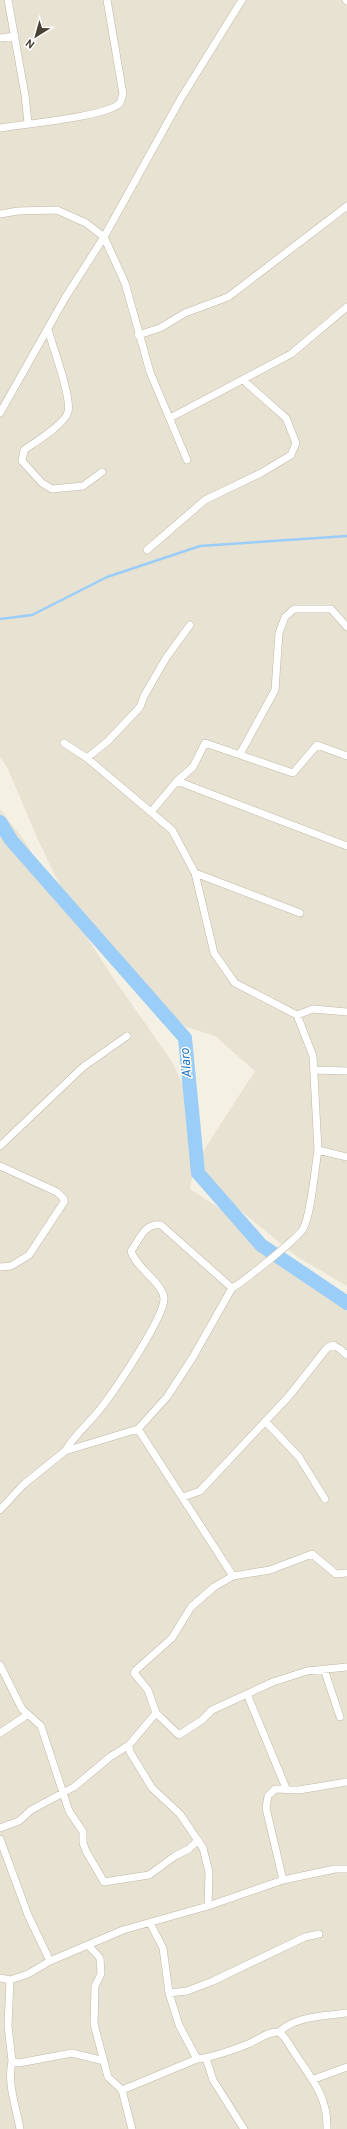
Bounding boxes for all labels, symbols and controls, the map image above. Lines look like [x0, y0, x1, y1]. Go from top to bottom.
north arrow [16, 16, 56, 56]
text: N [23, 35, 38, 51]
water label: Alaro [178, 1047, 196, 1079]

